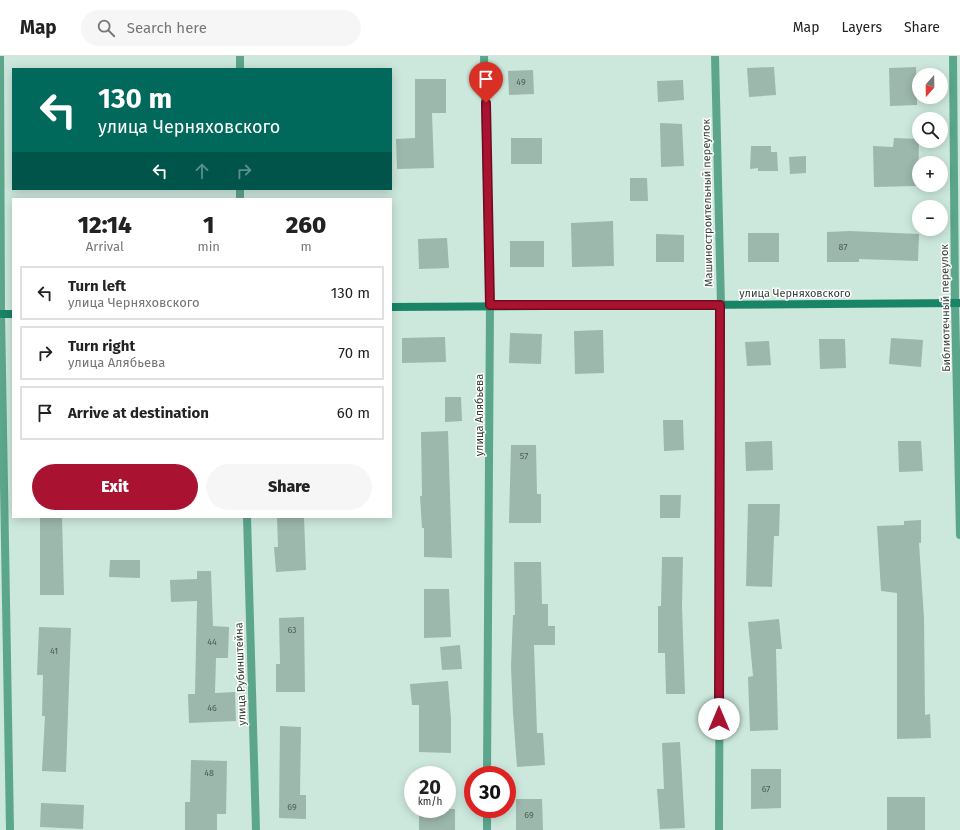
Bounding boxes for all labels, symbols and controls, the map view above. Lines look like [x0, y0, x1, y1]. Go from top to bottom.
search box [81, 10, 361, 46]
text: Map [20, 16, 57, 39]
icon: search [95, 17, 117, 39]
text: Search here [127, 19, 207, 37]
text: Map [793, 19, 819, 36]
text: Layers [841, 19, 882, 36]
text: Share [904, 19, 940, 36]
pin [469, 62, 503, 103]
icon: arrive [475, 68, 497, 90]
north arrow [912, 68, 948, 104]
map controls [912, 68, 948, 236]
house number: 49 [516, 77, 526, 87]
text: 130 m [98, 82, 172, 115]
icon: left [32, 84, 84, 136]
button: search [912, 112, 948, 148]
text: улица Черняховского [98, 116, 280, 138]
street label: Машиностроительный переулок [700, 119, 715, 287]
button: + [912, 156, 948, 192]
icon: left [149, 160, 171, 182]
icon: ahead [191, 160, 213, 182]
icon: right [233, 160, 255, 182]
button: − [912, 200, 948, 236]
text: 12:14 [78, 211, 132, 239]
text: 1 [203, 211, 214, 239]
text: 260 [286, 211, 326, 239]
text: Arrival [86, 239, 124, 254]
text: min [198, 239, 220, 254]
text: m [300, 239, 312, 254]
house number: 87 [839, 242, 847, 252]
street label: Библиотечный переулок [938, 244, 953, 372]
text: Turn left [68, 277, 126, 295]
icon: left [34, 282, 56, 304]
text: 130 m [331, 284, 370, 302]
street label: улица Черняховского [739, 287, 851, 300]
text: улица Черняховского [68, 295, 200, 310]
text: Turn right [68, 337, 135, 355]
icon: right [34, 342, 56, 364]
text: 70 m [338, 344, 370, 362]
text: улица Алябьева [68, 355, 165, 370]
street label: улица Алябьева [473, 374, 486, 456]
icon: arrive [34, 402, 56, 424]
text: Arrive at destination [68, 404, 209, 422]
text: 60 m [337, 404, 370, 422]
house number: 57 [520, 451, 528, 461]
button: Exit [32, 464, 198, 510]
button: Share [206, 464, 372, 510]
street label: улица Рубинштейна [232, 622, 249, 726]
house number: 63 [287, 625, 297, 635]
house number: 44 [207, 637, 217, 647]
house number: 41 [50, 646, 58, 656]
position arrow [698, 698, 740, 740]
house number: 46 [207, 703, 217, 713]
speed limit sign: 30 [464, 766, 516, 818]
house number: 48 [204, 768, 214, 778]
text: 20 [419, 775, 441, 799]
house number: 67 [762, 784, 770, 794]
text: km/h [418, 796, 442, 808]
house number: 69 [287, 802, 297, 812]
house number: 69 [524, 810, 534, 820]

